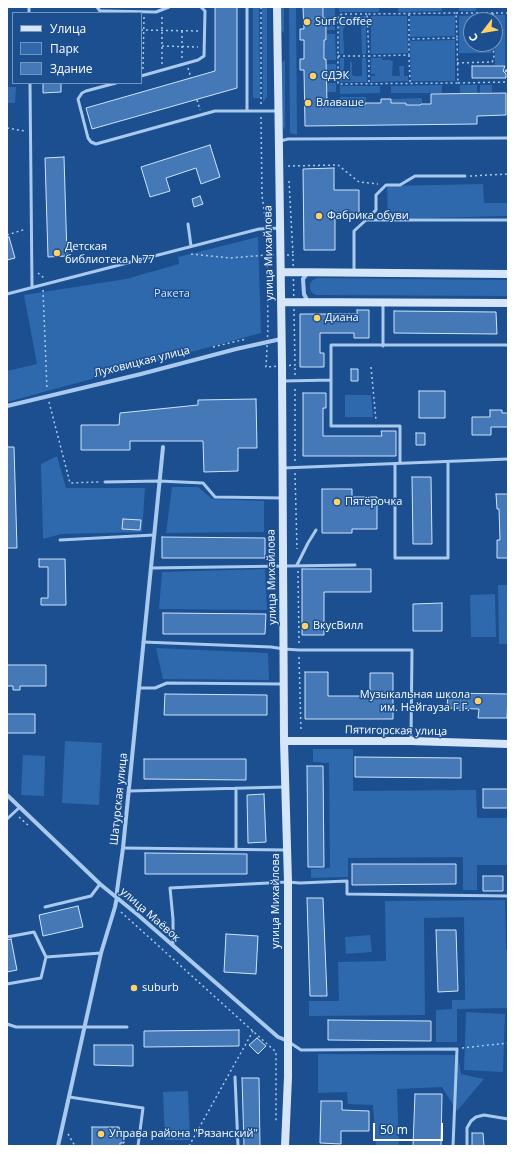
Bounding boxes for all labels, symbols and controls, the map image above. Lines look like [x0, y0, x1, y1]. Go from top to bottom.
legend [12, 12, 142, 84]
north arrow [463, 12, 503, 52]
place label: Surf Coffee [315, 15, 372, 29]
marker: Surf Coffee [302, 17, 312, 27]
text: Улица [50, 20, 86, 37]
text: С [465, 31, 481, 45]
text: Парк [50, 40, 79, 57]
text: Здание [50, 60, 93, 77]
place label: СДЭК [321, 69, 349, 83]
marker: СДЭК [308, 71, 318, 81]
place label: Влаваше [316, 96, 364, 110]
marker: Влаваше [303, 98, 313, 108]
street label: улица Михайлова [262, 205, 276, 301]
place label: Фабрика обуви [327, 209, 409, 223]
marker: Фабрика обуви [314, 211, 324, 221]
place label: Детская библиотека №77 [65, 240, 155, 266]
marker: Детская библиотека №77 [52, 248, 62, 258]
park label: Ракета [154, 287, 190, 301]
place label: Диана [325, 311, 359, 325]
marker: Диана [312, 313, 322, 323]
street label: Луховицкая улица [93, 344, 191, 380]
place label: Пятёрочка [345, 495, 402, 509]
marker: Пятёрочка [332, 497, 342, 507]
street label: улица Михайлова [265, 529, 279, 625]
place label: ВкусВилл [313, 619, 363, 633]
marker: ВкусВилл [300, 621, 310, 631]
place label: Музыкальная школа им. Нейгауза Г.Г. [360, 688, 470, 714]
marker: Музыкальная школа им. Нейгауза Г.Г. [473, 696, 483, 706]
street label: Пятигорская улица [345, 724, 447, 738]
street label: Шатурская улица [108, 752, 130, 846]
street label: улица Михайлова [269, 853, 283, 949]
street label: улица Маёвок [117, 885, 183, 945]
place label: suburb [142, 981, 179, 995]
marker: suburb [129, 983, 139, 993]
scale bar [375, 1115, 445, 1141]
text: 50 m [380, 1121, 408, 1138]
place label: Управа района "Рязанский" [109, 1127, 258, 1141]
marker: Управа района "Рязанский" [96, 1129, 106, 1139]

